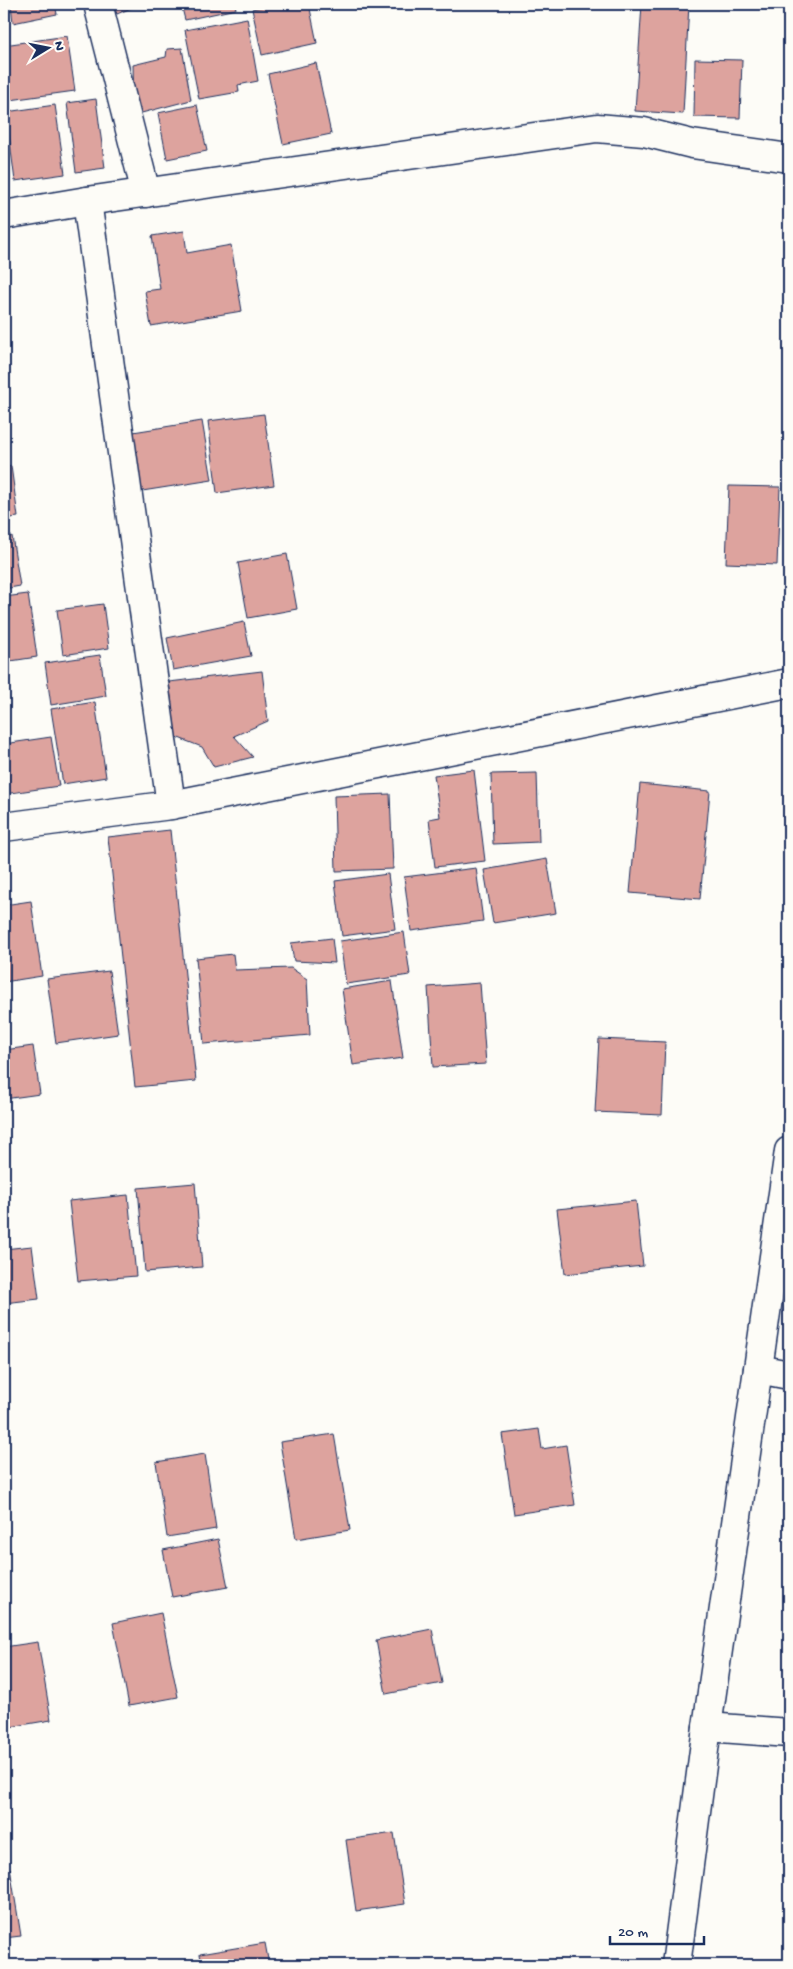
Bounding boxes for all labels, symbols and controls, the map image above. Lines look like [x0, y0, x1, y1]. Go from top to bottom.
north arrow [22, 22, 72, 72]
text: N [49, 40, 68, 52]
scale bar [610, 1914, 704, 1946]
text: 20 m [618, 1924, 648, 1942]

